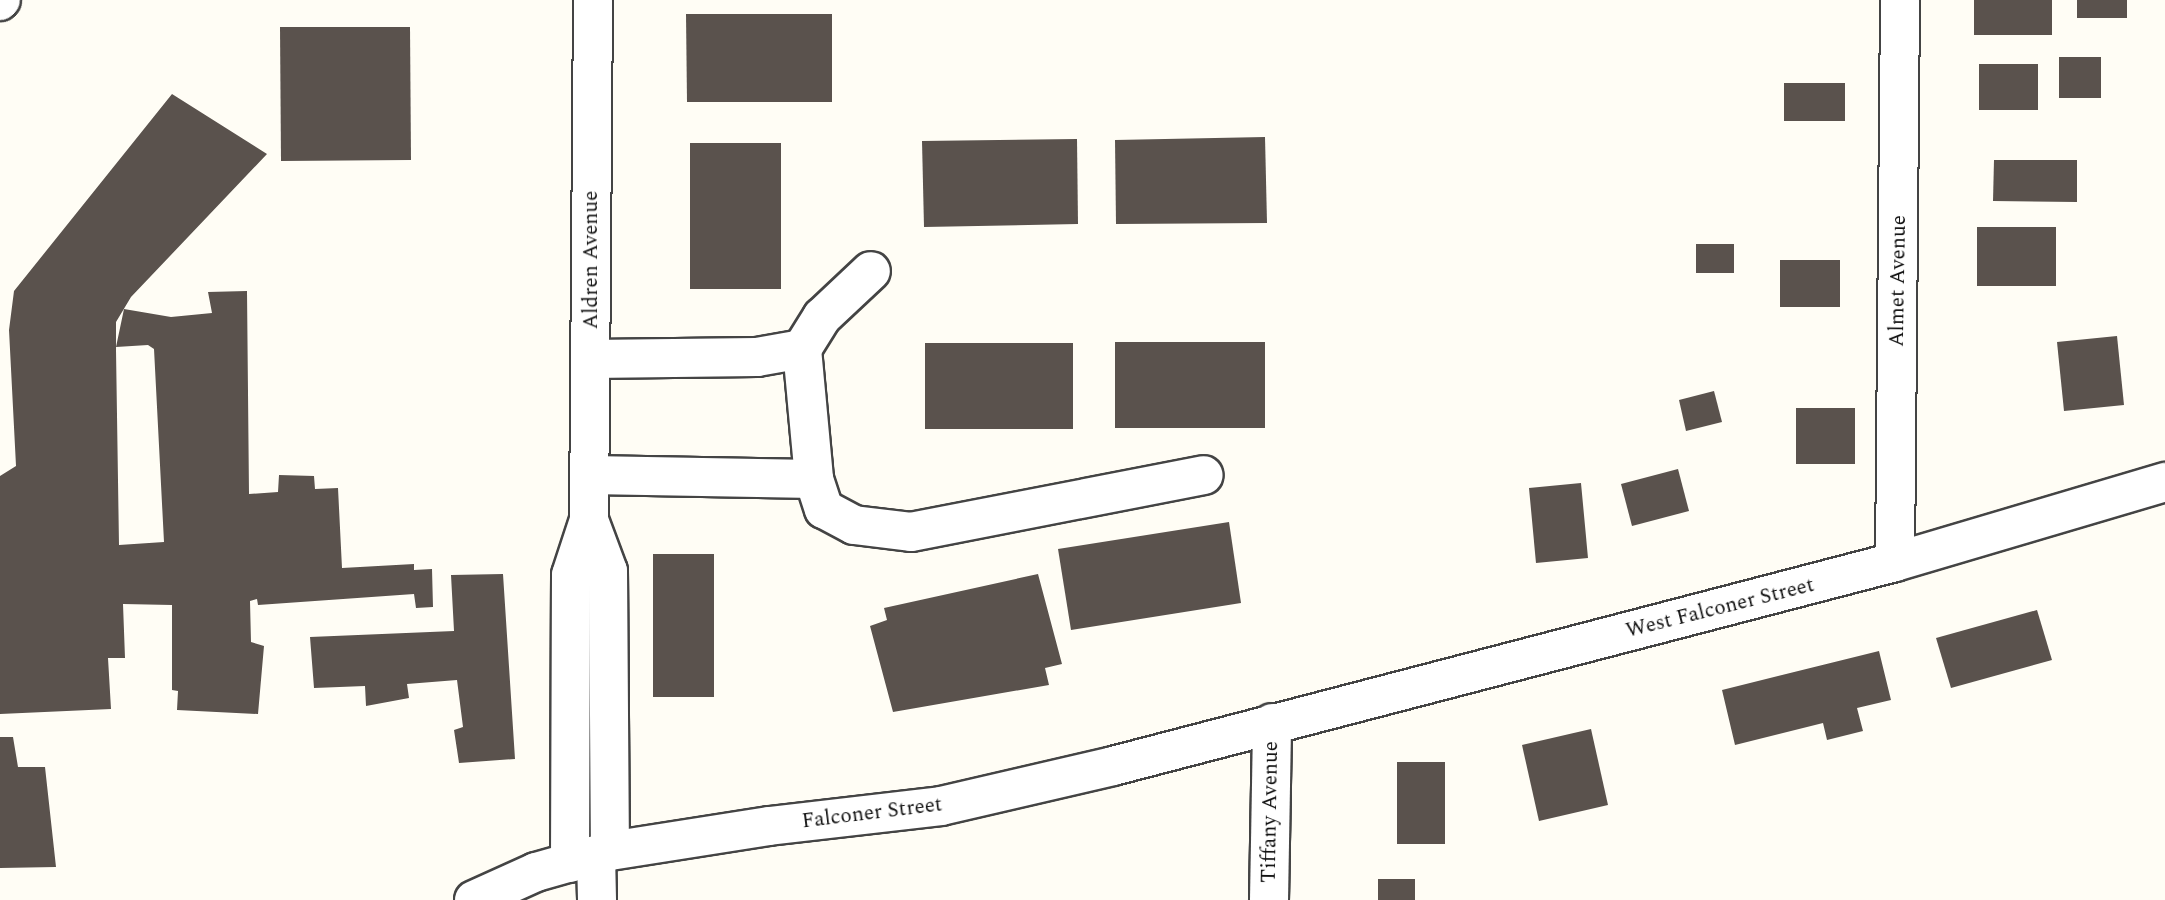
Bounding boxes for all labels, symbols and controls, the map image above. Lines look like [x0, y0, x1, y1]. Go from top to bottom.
street label: Aldren Avenue [578, 191, 604, 329]
street label: Almet Avenue [1884, 215, 1912, 347]
street label: West Falconer Street [1623, 572, 1817, 644]
street label: Tiffany Avenue [1256, 741, 1284, 883]
street label: Falconer Street [800, 792, 944, 834]

